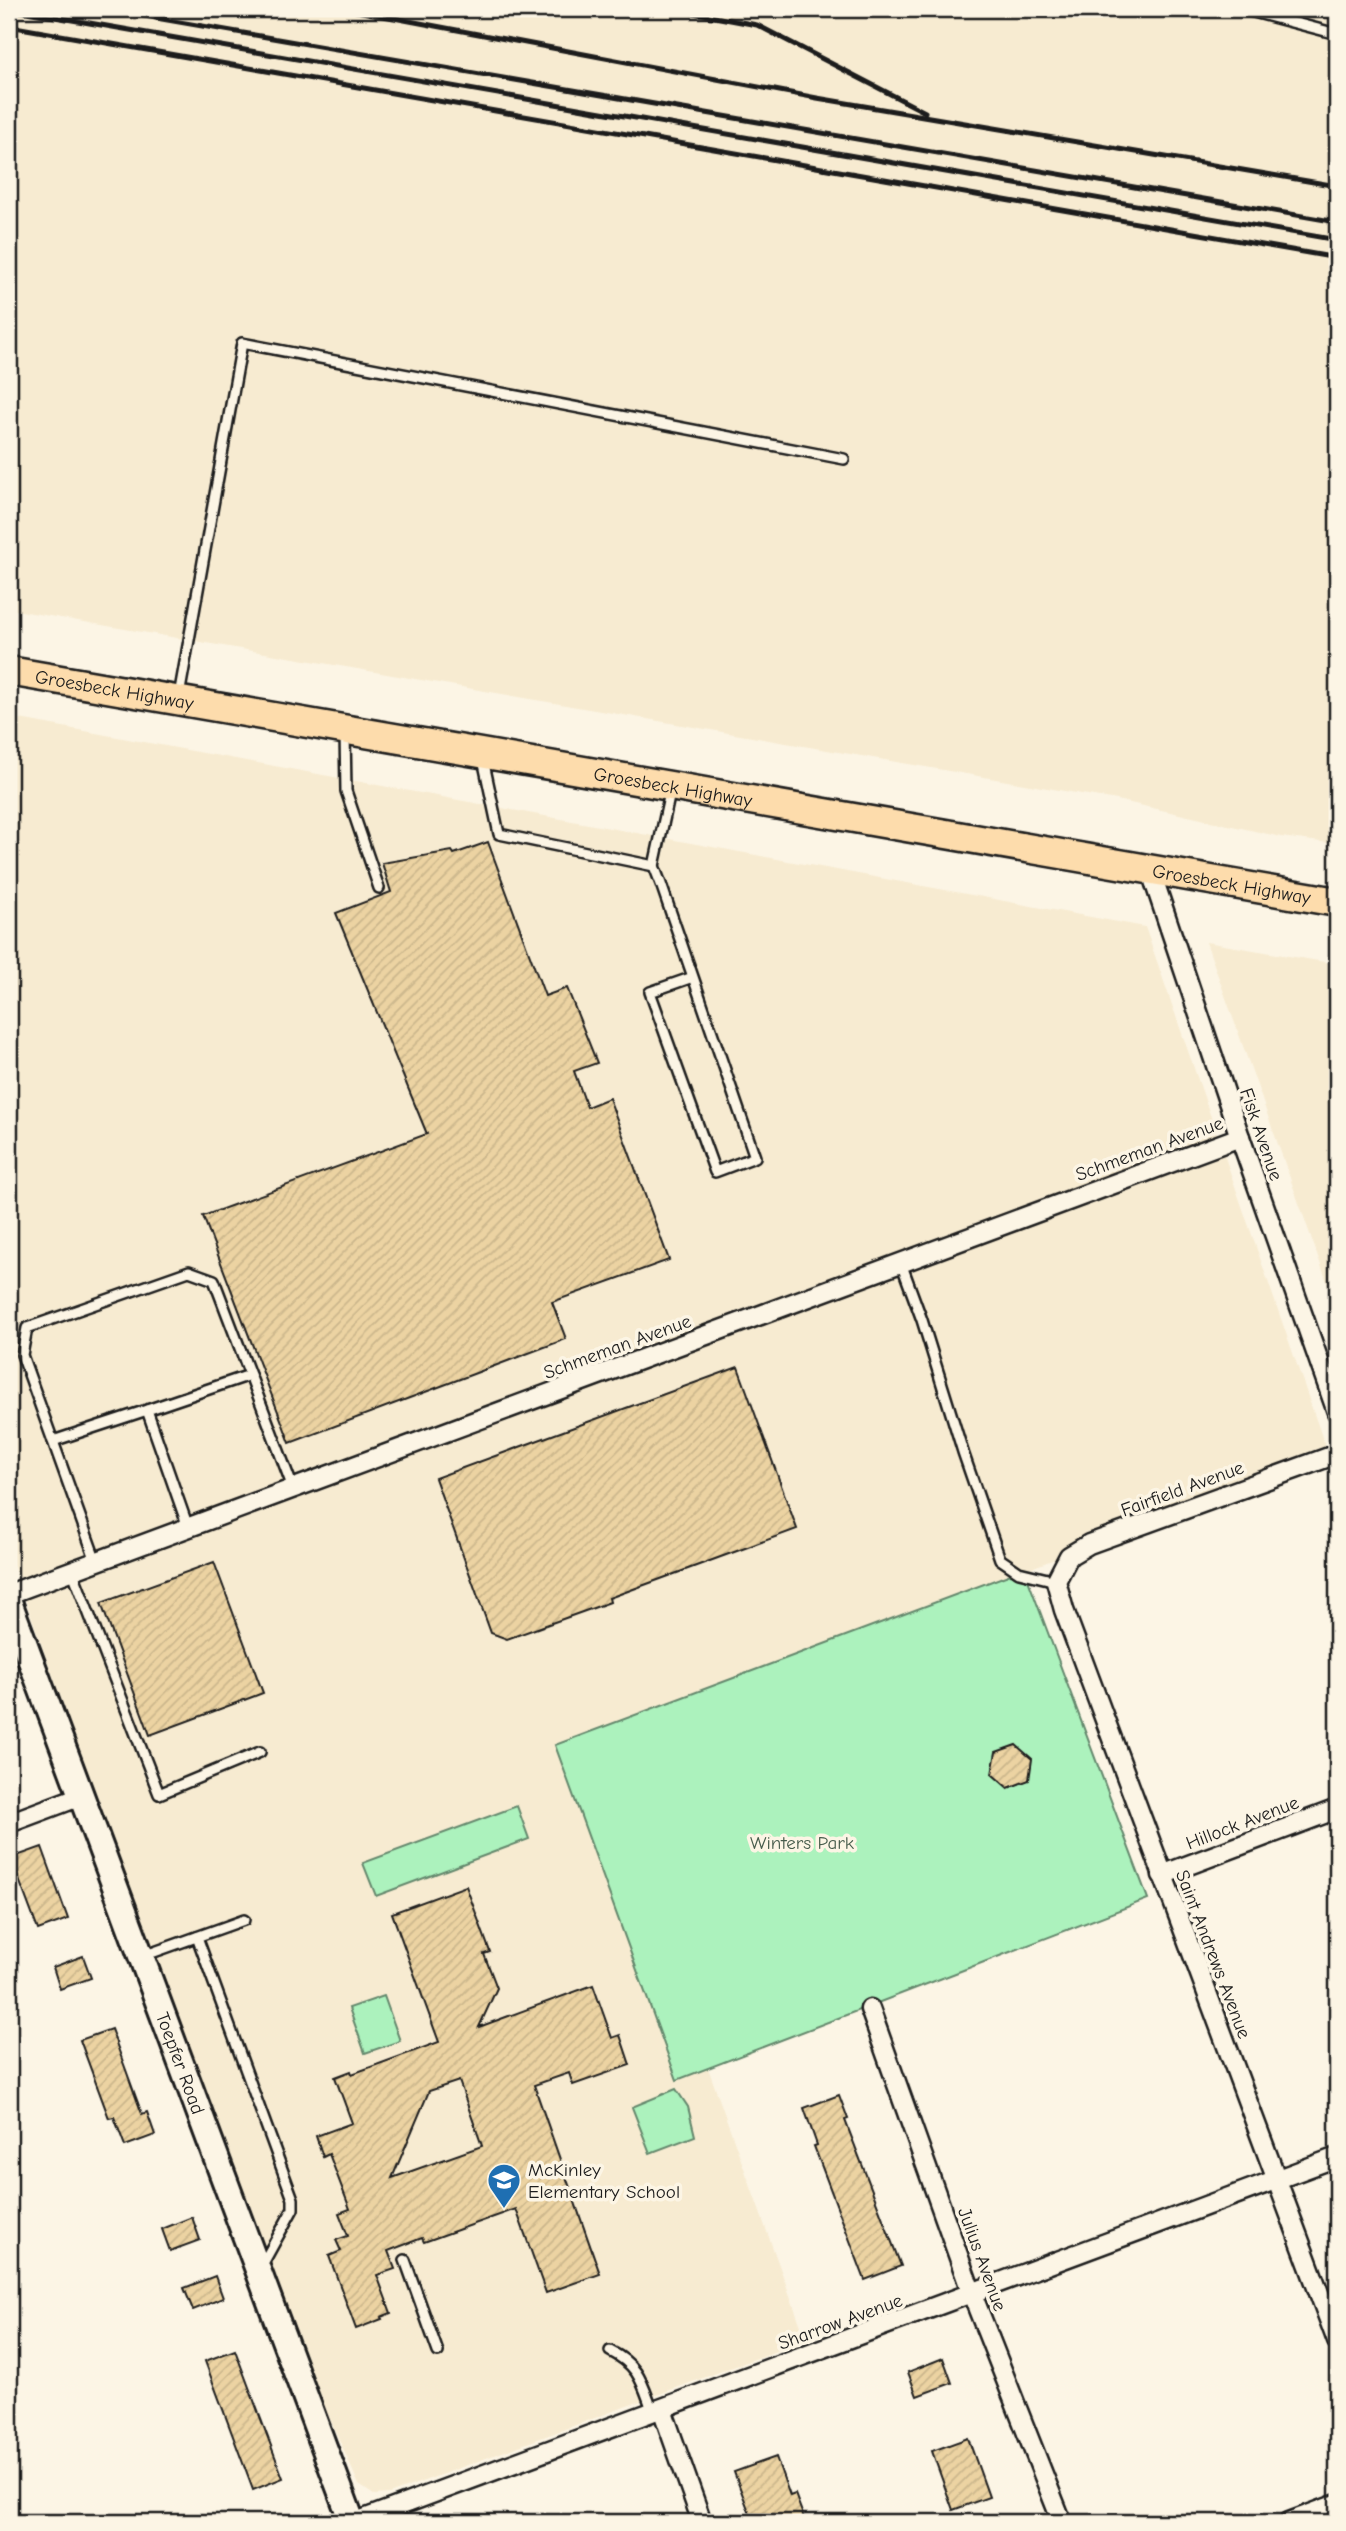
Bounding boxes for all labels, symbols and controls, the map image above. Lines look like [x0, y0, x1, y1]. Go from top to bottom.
street label: Groesbeck Highway [33, 666, 196, 715]
street label: Groesbeck Highway [592, 763, 754, 812]
street label: Groesbeck Highway [1151, 860, 1313, 909]
street label: Fisk Avenue [1235, 1085, 1287, 1184]
street label: Schmeman Avenue [1073, 1112, 1226, 1186]
street label: Schmeman Avenue [541, 1310, 694, 1384]
street label: Fairfield Avenue [1118, 1457, 1247, 1521]
street label: Hillock Avenue [1183, 1791, 1302, 1855]
park label: Winters Park [750, 1832, 855, 1854]
street label: Saint Andrews Avenue [1171, 1867, 1255, 2042]
street label: Toepfer Road [151, 2009, 209, 2117]
place label: McKinley Elementary School [528, 2159, 680, 2203]
school or university icon: McKinley Elementary School [485, 2161, 523, 2210]
street label: Julius Avenue [953, 2205, 1011, 2314]
street label: Sharrow Avenue [775, 2289, 906, 2355]

